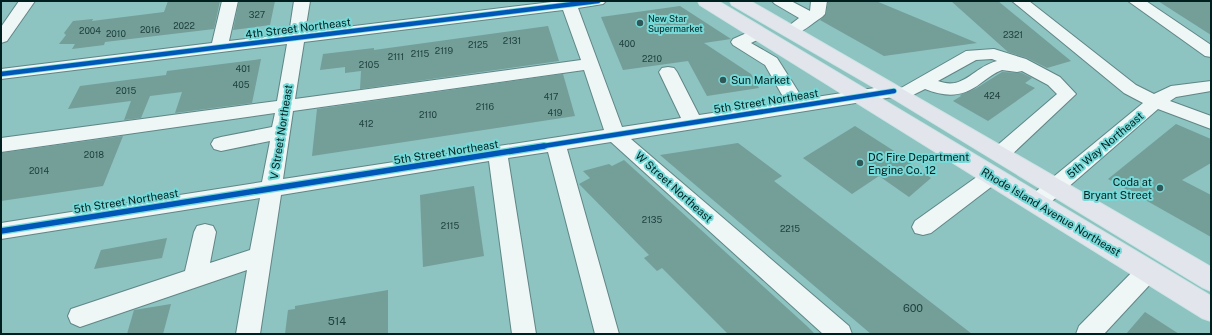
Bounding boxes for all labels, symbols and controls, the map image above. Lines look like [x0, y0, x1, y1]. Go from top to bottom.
house number: 327 [249, 9, 265, 20]
place label: New Star Supermarket [648, 13, 703, 34]
street label: 4th Street Northeast [245, 16, 351, 40]
marker: New Star Supermarket [635, 18, 645, 28]
house number: 2022 [173, 20, 195, 31]
house number: 2016 [140, 24, 160, 35]
house number: 2004 [79, 25, 101, 36]
house number: 2010 [106, 28, 127, 39]
house number: 2321 [1003, 29, 1023, 40]
house number: 2131 [503, 35, 521, 46]
house number: 400 [619, 38, 636, 49]
house number: 2125 [468, 39, 488, 50]
house number: 2119 [435, 45, 454, 56]
house number: 2115 [411, 48, 429, 59]
house number: 2111 [388, 51, 404, 62]
house number: 2210 [642, 53, 662, 64]
house number: 2105 [359, 59, 379, 70]
house number: 401 [236, 63, 250, 74]
place label: Sun Market [731, 74, 790, 86]
marker: Sun Market [718, 75, 728, 85]
house number: 405 [233, 79, 250, 90]
street label: V Street Northeast [268, 84, 294, 180]
house number: 2015 [116, 85, 136, 96]
street label: 5th Street Northeast [713, 87, 819, 115]
house number: 424 [984, 90, 1001, 101]
house number: 417 [544, 91, 558, 102]
house number: 2116 [476, 101, 495, 112]
house number: 419 [548, 107, 563, 118]
house number: 2110 [419, 109, 438, 120]
street label: 5th Way Northeast [1065, 110, 1145, 180]
house number: 412 [359, 118, 373, 129]
street label: 5th Street Northeast [393, 138, 499, 166]
house number: 2018 [84, 149, 104, 160]
street label: W Street Northeast [633, 149, 715, 225]
place label: DC Fire Department Engine Co. 12 [868, 151, 969, 176]
marker: DC Fire Department Engine Co. 12 [855, 158, 865, 168]
house number: 2014 [29, 165, 49, 176]
street label: Rhode Island Avenue Northeast [979, 166, 1123, 258]
place label: Coda at Bryant Street [1083, 176, 1152, 201]
marker: Coda at Bryant Street [1155, 183, 1165, 193]
street label: 5th Street Northeast [73, 187, 179, 215]
house number: 2135 [642, 214, 662, 225]
house number: 2115 [441, 220, 459, 231]
house number: 2215 [780, 223, 800, 234]
house number: 600 [903, 302, 923, 314]
house number: 514 [328, 315, 346, 327]

